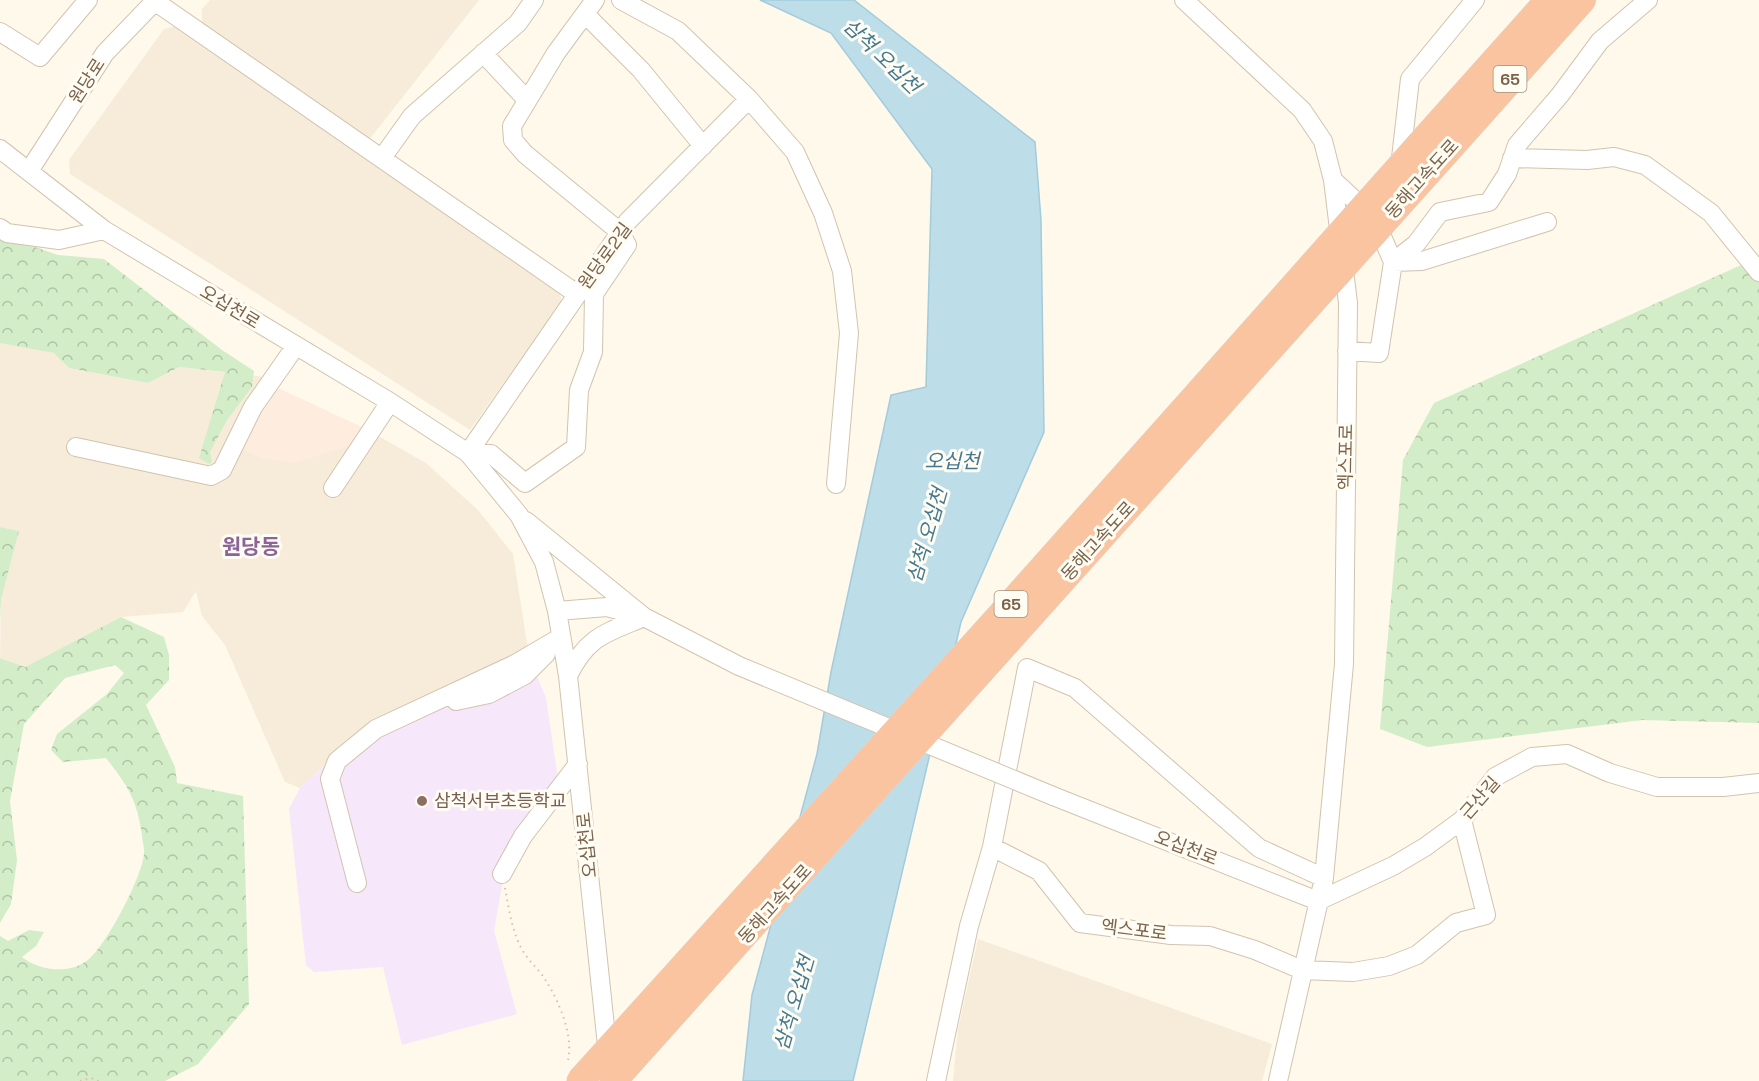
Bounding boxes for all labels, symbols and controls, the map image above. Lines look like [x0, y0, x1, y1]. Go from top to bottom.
water label: 삼척 오십천 [838, 13, 928, 101]
street label: 원당로 [63, 54, 110, 108]
road number: 65 [1494, 66, 1526, 92]
street label: 동해고속도로 [1380, 134, 1463, 223]
street label: 원당로2길 [573, 218, 637, 294]
street label: 오십천로 [196, 280, 265, 333]
street label: 엑스포로 [1333, 424, 1358, 490]
water label: 오십천 [924, 448, 982, 474]
water label: 삼척 오십천 [901, 482, 954, 585]
street label: 동해고속도로 [1056, 496, 1139, 585]
district label: 원당동 [222, 533, 280, 560]
road number: 65 [994, 591, 1028, 617]
street label: 근산길 [1455, 771, 1505, 824]
place label: 삼척서부초등학교 [434, 789, 566, 812]
marker: 삼척서부초등학교 [415, 794, 429, 808]
street label: 오십천로 [572, 811, 601, 879]
street label: 오십천로 [1151, 825, 1221, 870]
street label: 동해고속도로 [733, 859, 816, 948]
street label: 엑스포로 [1100, 914, 1168, 945]
water label: 삼척 오십천 [768, 950, 821, 1053]

